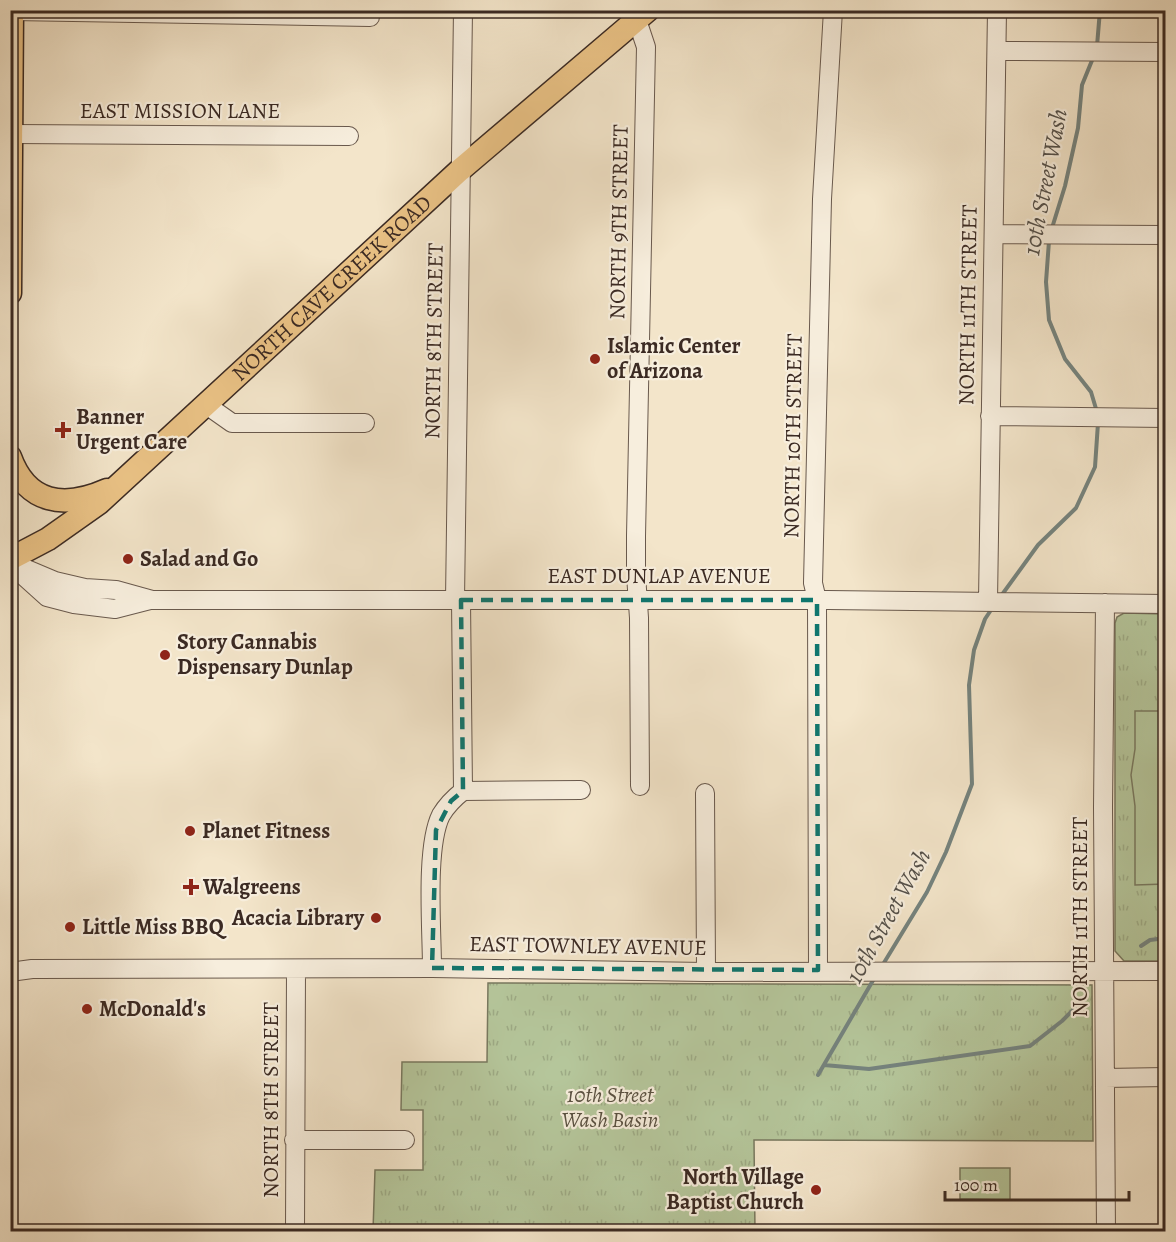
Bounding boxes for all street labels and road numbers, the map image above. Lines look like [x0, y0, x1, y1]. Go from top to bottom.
street label: EAST MISSION LANE [80, 96, 280, 126]
street label: NORTH 9TH STREET [602, 124, 636, 320]
street label: NORTH CAVE CREEK ROAD [225, 188, 438, 388]
street label: NORTH 11TH STREET [951, 204, 985, 406]
street label: NORTH 8TH STREET [417, 243, 451, 439]
street label: NORTH 10TH STREET [776, 333, 810, 539]
street label: EAST DUNLAP AVENUE [547, 561, 771, 591]
street label: NORTH 11TH STREET [1065, 817, 1095, 1017]
street label: EAST TOWNLEY AVENUE [469, 929, 707, 963]
street label: NORTH 8TH STREET [256, 1002, 286, 1198]

